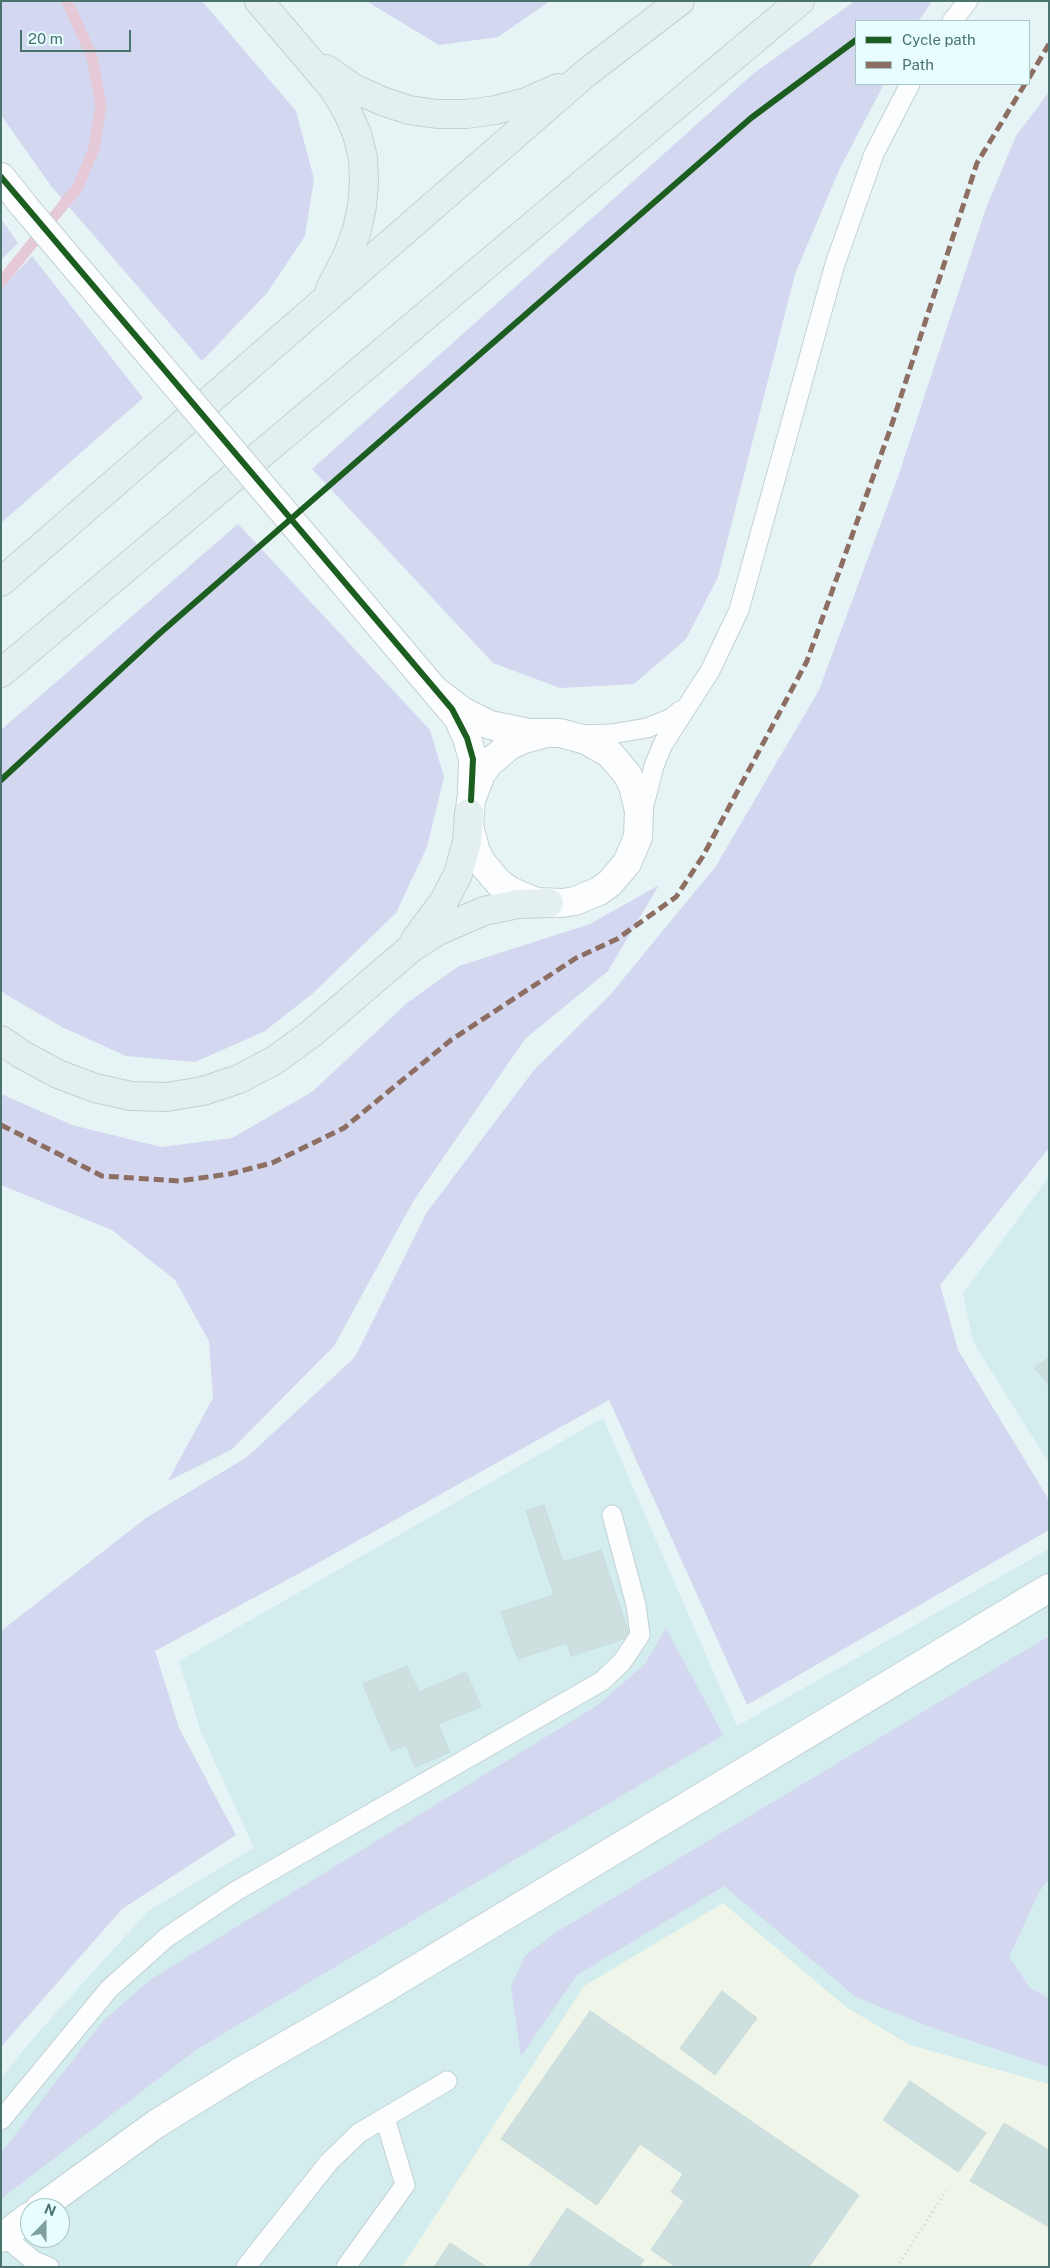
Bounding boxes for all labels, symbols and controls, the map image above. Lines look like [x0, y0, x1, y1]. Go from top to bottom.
scale bar [22, 20, 134, 52]
legend [855, 20, 1030, 85]
text: 20 m [28, 30, 63, 47]
text: Cycle path [902, 31, 976, 48]
text: Path [902, 56, 934, 73]
north arrow [20, 2198, 70, 2248]
text: N [42, 2201, 58, 2219]

